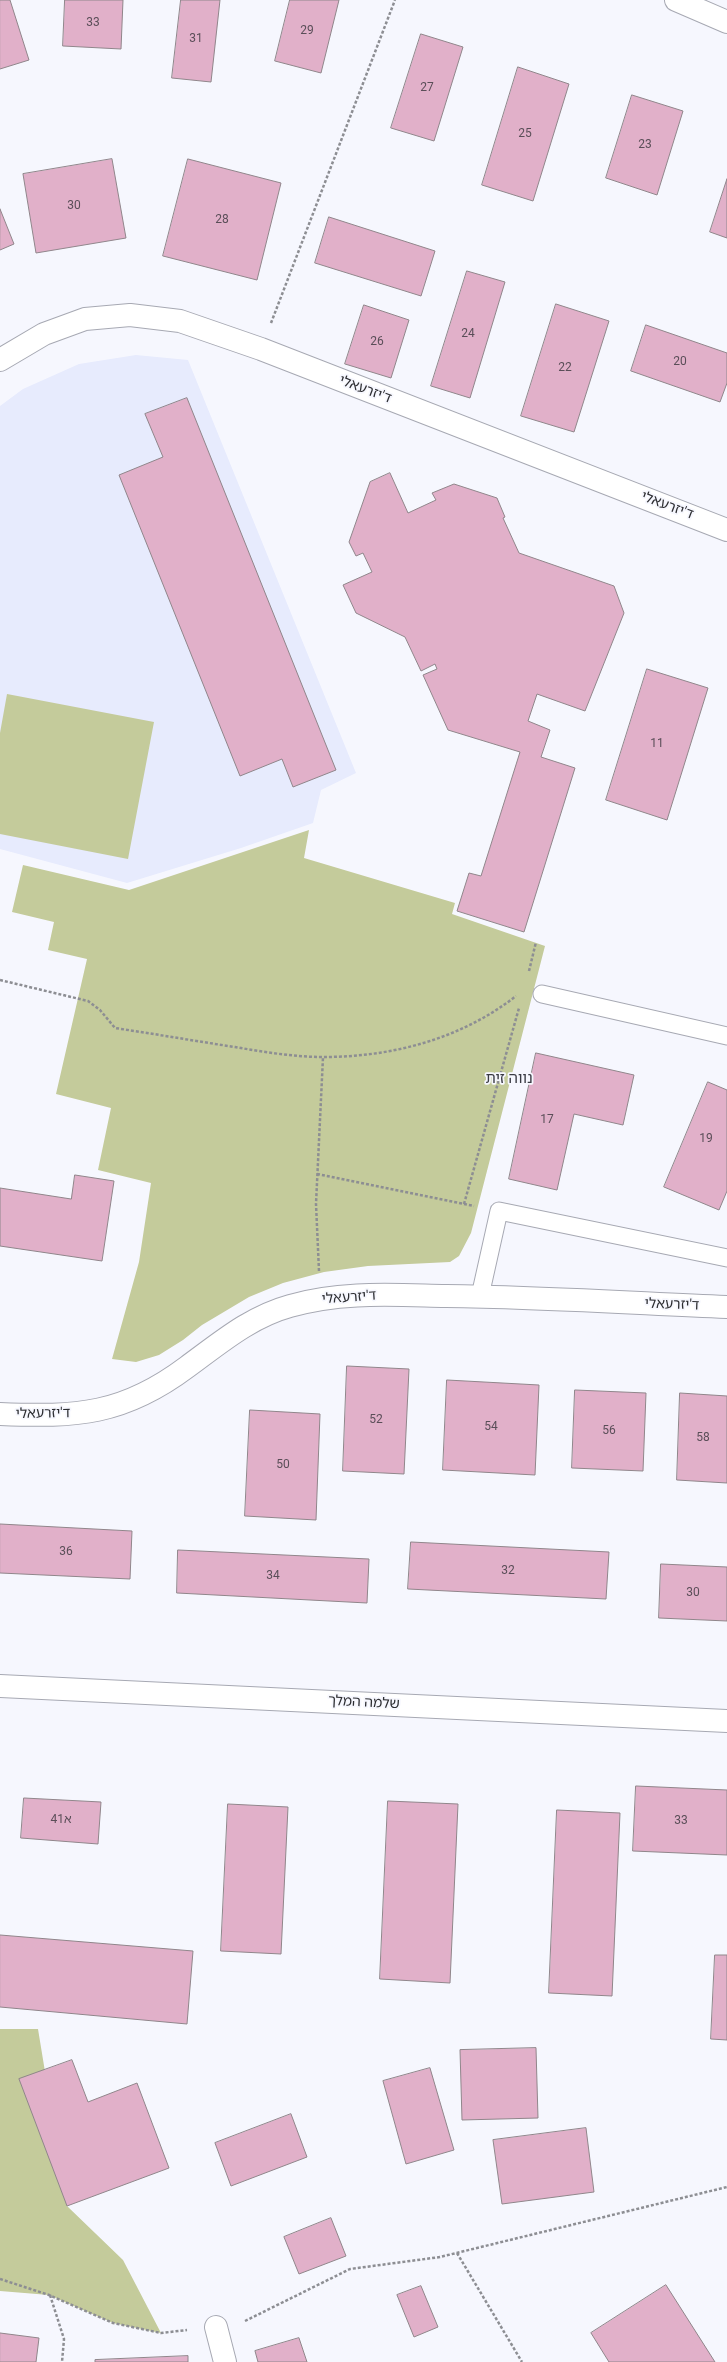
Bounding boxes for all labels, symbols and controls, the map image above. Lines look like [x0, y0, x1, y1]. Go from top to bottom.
house number: 33 [86, 16, 100, 30]
house number: 29 [300, 24, 314, 38]
house number: 31 [189, 32, 203, 46]
house number: 27 [420, 81, 434, 95]
house number: 25 [518, 127, 532, 141]
house number: 23 [638, 138, 652, 152]
house number: 30 [67, 199, 81, 213]
house number: 28 [215, 213, 229, 227]
house number: 24 [461, 327, 475, 341]
house number: 26 [370, 335, 384, 349]
house number: 20 [673, 355, 687, 369]
house number: 22 [558, 361, 572, 375]
street label: ד'יזרעאלי [336, 372, 394, 408]
street label: ד'יזרעאלי [638, 488, 696, 524]
house number: 11 [650, 737, 664, 751]
district label: נווה זית [485, 1070, 533, 1088]
house number: 17 [540, 1113, 554, 1127]
house number: 19 [699, 1132, 713, 1146]
street label: ד'יזרעאלי [321, 1288, 377, 1308]
street label: ד'יזרעאלי [644, 1296, 700, 1314]
street label: ד'יזרעאלי [16, 1405, 70, 1423]
house number: 52 [369, 1413, 383, 1427]
house number: 54 [484, 1420, 498, 1434]
house number: 56 [602, 1424, 616, 1438]
house number: 58 [696, 1431, 710, 1445]
house number: 50 [276, 1458, 290, 1472]
house number: 36 [59, 1545, 73, 1559]
house number: 32 [501, 1564, 515, 1578]
house number: 34 [266, 1569, 280, 1583]
house number: 30 [686, 1586, 700, 1600]
street label: שלמה המלך [328, 1693, 400, 1713]
house number: 41א [50, 1813, 72, 1827]
house number: 33 [674, 1814, 688, 1828]

